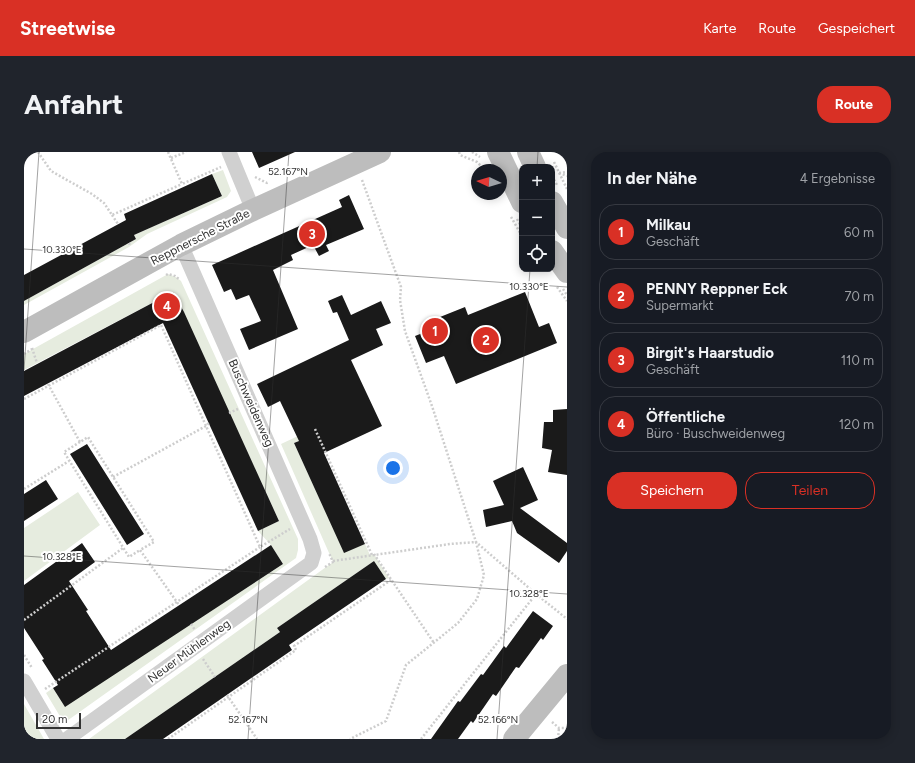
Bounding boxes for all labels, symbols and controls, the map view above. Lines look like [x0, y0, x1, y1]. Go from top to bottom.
text: Streetwise [20, 17, 115, 40]
text: Karte [703, 20, 736, 37]
text: Route [758, 20, 796, 37]
text: Gespeichert [818, 20, 895, 37]
button: Route [817, 86, 891, 123]
text: Anfahrt [24, 87, 123, 121]
north arrow [471, 164, 507, 200]
map controls [519, 164, 555, 272]
button: + [519, 164, 555, 200]
text: 52.167°N [268, 165, 308, 178]
text: In der Nähe [607, 168, 697, 188]
text: 4 Ergebnisse [800, 171, 875, 186]
button: − [519, 200, 555, 236]
street label: Reppnersche Straße [148, 206, 252, 268]
text: Milkau [646, 216, 691, 234]
pin: 3 [299, 219, 325, 249]
text: 1 [618, 225, 624, 240]
text: 60 m [844, 225, 874, 240]
text: Geschäft [646, 234, 700, 249]
button: locate [519, 236, 555, 272]
text: 10.330°E [42, 243, 82, 256]
text: 10.330°E [509, 280, 549, 293]
text: PENNY Reppner Eck [646, 280, 788, 298]
text: 2 [617, 289, 625, 304]
text: 70 m [844, 289, 874, 304]
pin: 4 [154, 291, 180, 321]
text: Supermarkt [646, 298, 714, 313]
pin: 1 [422, 316, 448, 346]
pin: 2 [473, 325, 499, 355]
text: Birgit's Haarstudio [646, 344, 774, 362]
text: 3 [617, 353, 625, 368]
text: 110 m [841, 353, 874, 368]
street label: Buschweidenweg [225, 357, 277, 449]
text: Geschäft [646, 362, 700, 377]
text: Öffentliche [646, 408, 725, 426]
text: 4 [617, 417, 625, 432]
text: 120 m [839, 417, 874, 432]
text: Büro · Buschweidenweg [646, 426, 785, 441]
your location [383, 458, 403, 478]
button: Speichern [607, 472, 737, 509]
button: Teilen [745, 472, 875, 509]
text: 10.328°E [42, 550, 82, 563]
text: 10.328°E [509, 587, 549, 600]
street label: Neuer Mühlenweg [145, 616, 233, 686]
scale bar [36, 711, 81, 730]
text: 20 m [42, 713, 67, 726]
text: 52.167°N [228, 713, 268, 726]
text: 52.166°N [478, 713, 518, 726]

